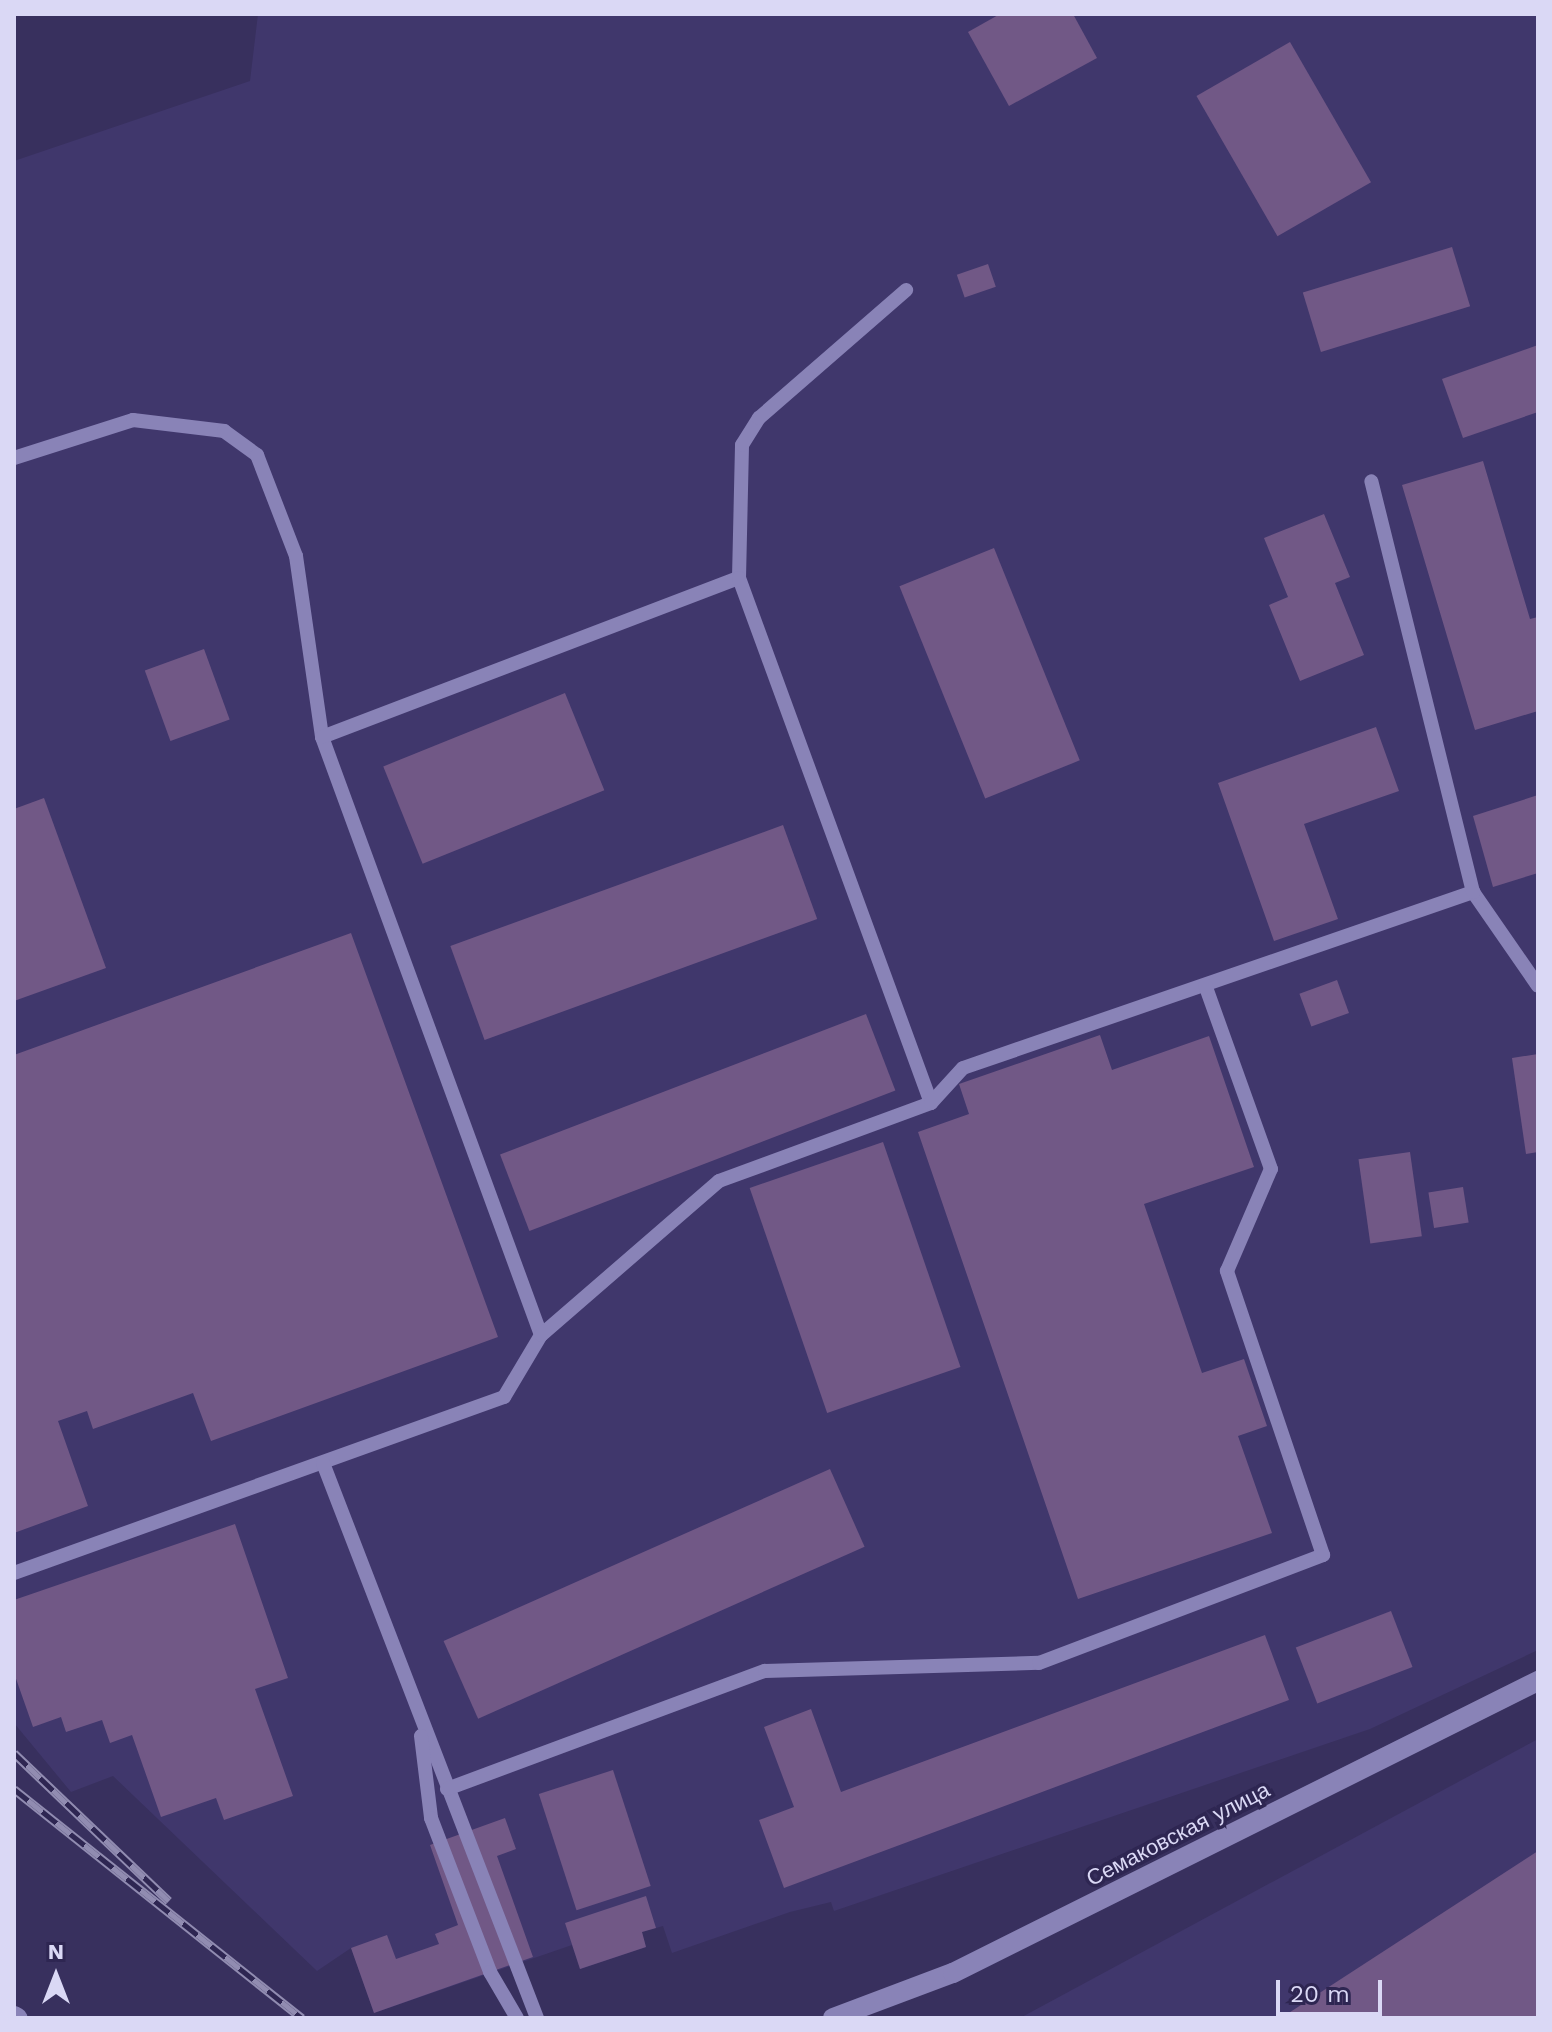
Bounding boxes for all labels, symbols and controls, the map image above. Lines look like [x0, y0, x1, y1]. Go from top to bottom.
street label: Семаковская улица [1082, 1776, 1274, 1892]
north arrow [16, 1936, 96, 2016]
text: N [48, 1939, 64, 1964]
scale bar [1280, 1964, 1386, 2014]
text: 20 m [1290, 1980, 1350, 2008]

